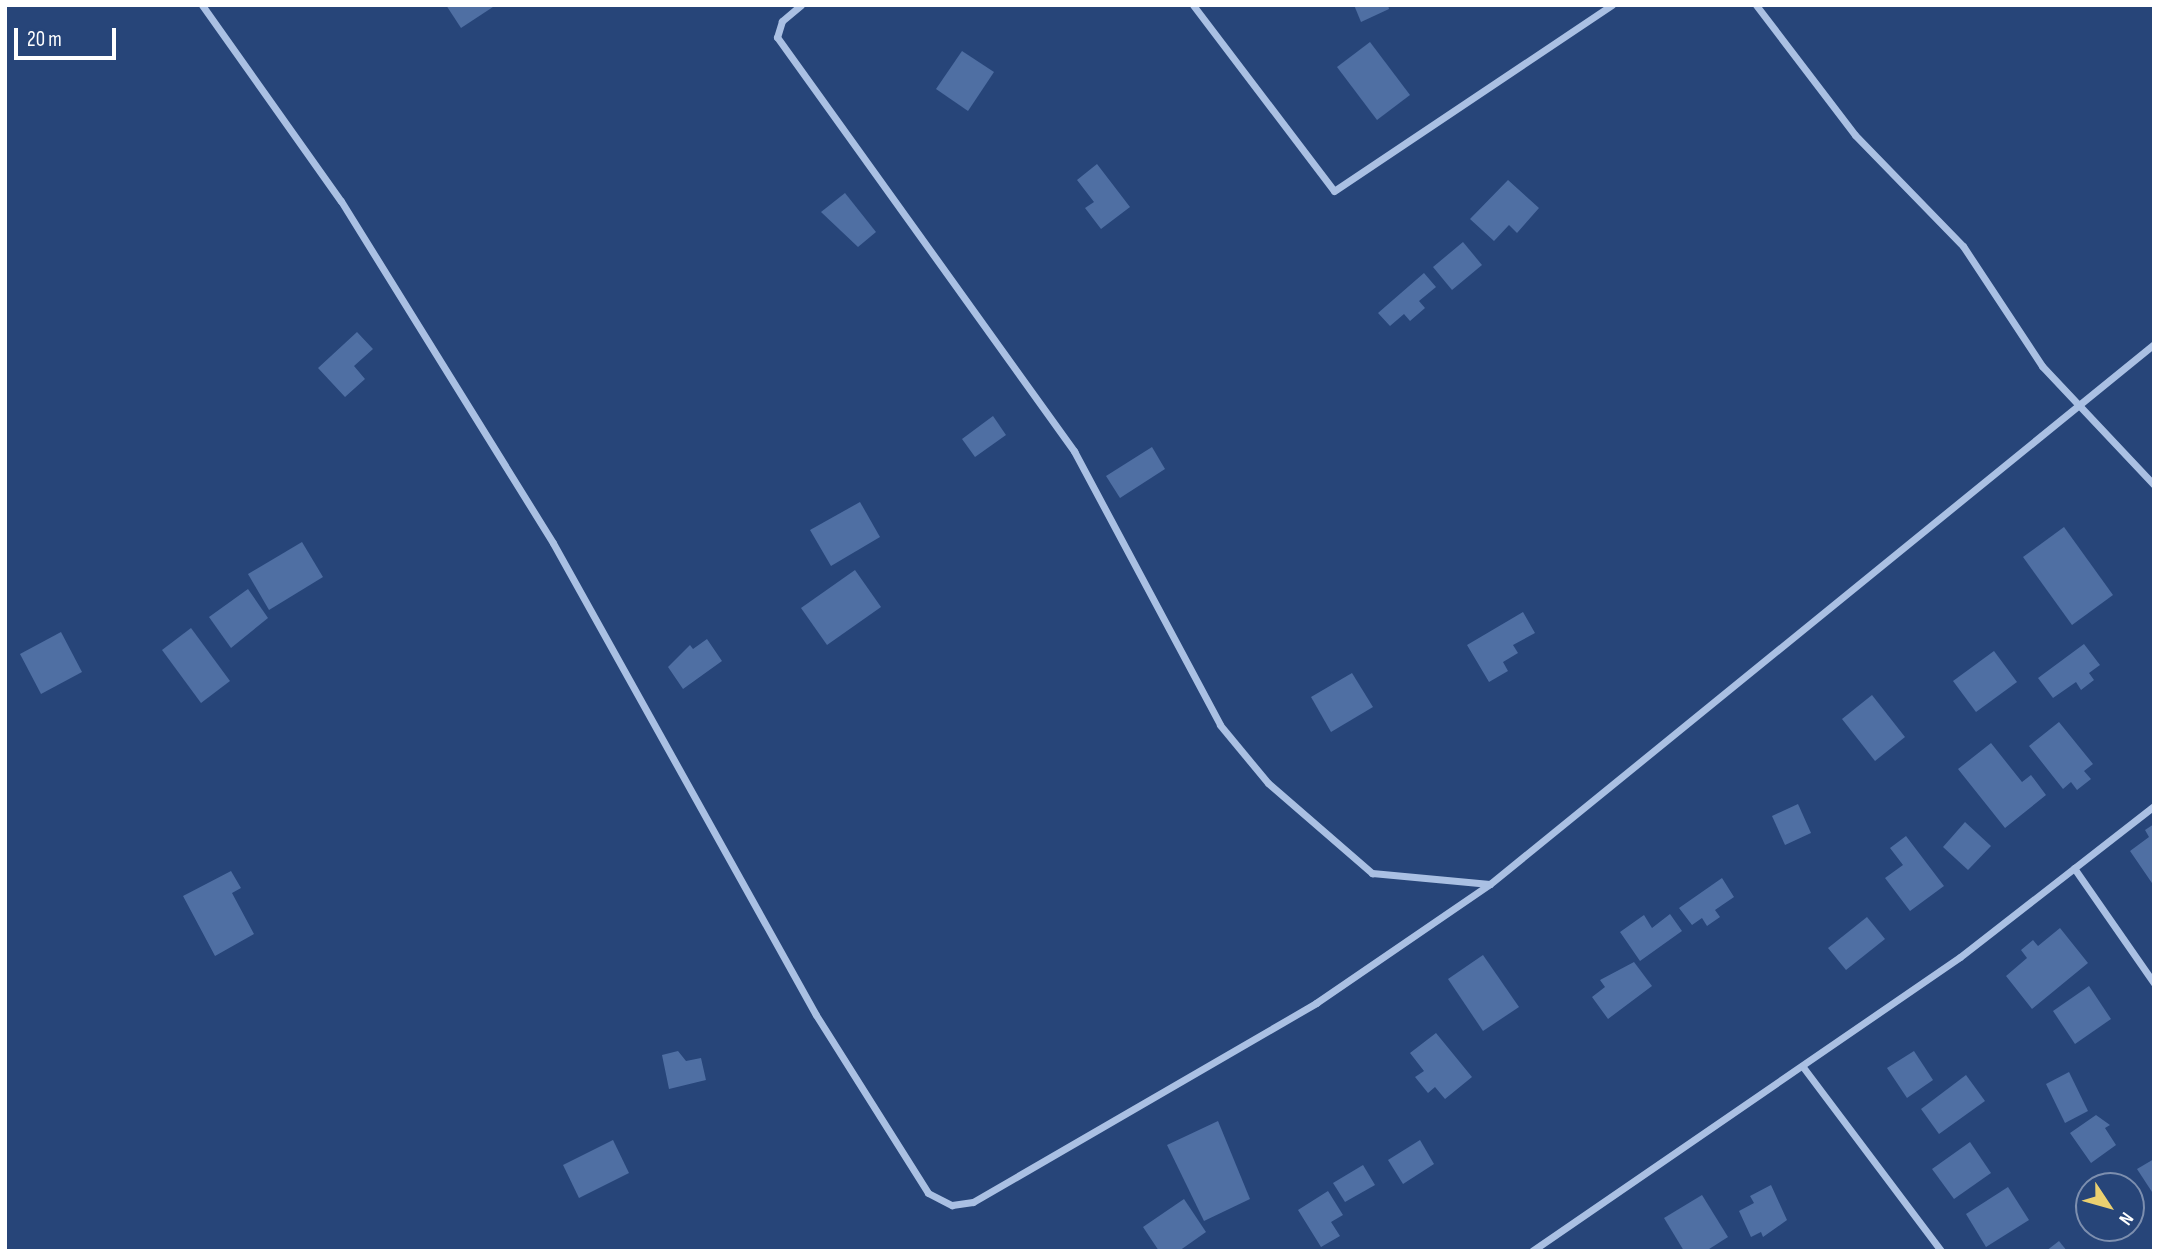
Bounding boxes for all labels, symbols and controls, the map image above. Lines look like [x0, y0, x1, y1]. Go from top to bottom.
scale bar [18, 14, 119, 58]
text: 20 m [27, 27, 62, 52]
north arrow [2075, 1172, 2145, 1242]
text: N [2113, 1208, 2138, 1229]

